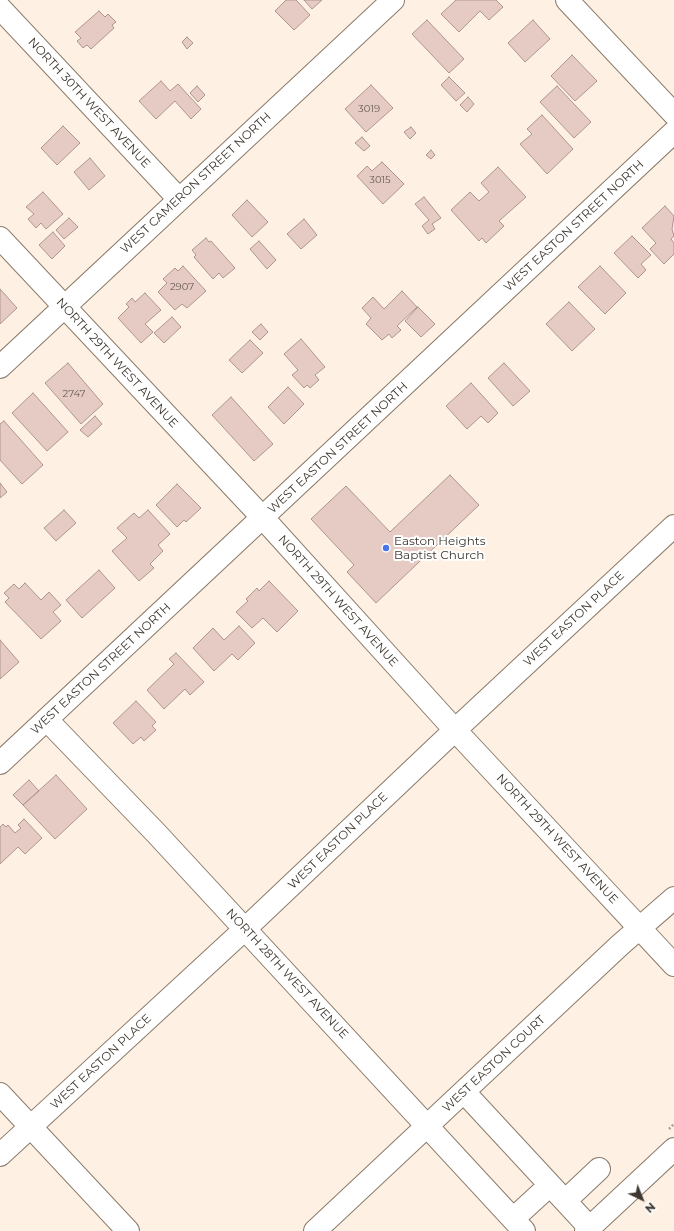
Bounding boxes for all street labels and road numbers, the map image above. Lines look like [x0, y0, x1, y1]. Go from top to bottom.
street label: NORTH 30TH WEST AVENUE [25, 35, 153, 171]
street label: WEST CAMERON STREET NORTH [118, 109, 274, 257]
street label: WEST EASTON STREET NORTH [501, 157, 647, 295]
street label: NORTH 29TH WEST AVENUE [53, 295, 181, 431]
street label: WEST EASTON STREET NORTH [265, 379, 411, 517]
street label: NORTH 29TH WEST AVENUE [275, 532, 401, 670]
street label: WEST EASTON PLACE [521, 568, 627, 670]
street label: WEST EASTON STREET NORTH [28, 600, 174, 738]
street label: NORTH 29TH WEST AVENUE [493, 771, 621, 907]
street label: WEST EASTON PLACE [285, 790, 391, 892]
street label: NORTH 28TH WEST AVENUE [223, 906, 351, 1042]
street label: WEST EASTON PLACE [48, 1011, 154, 1113]
street label: WEST EASTON COURT [440, 1013, 548, 1115]

